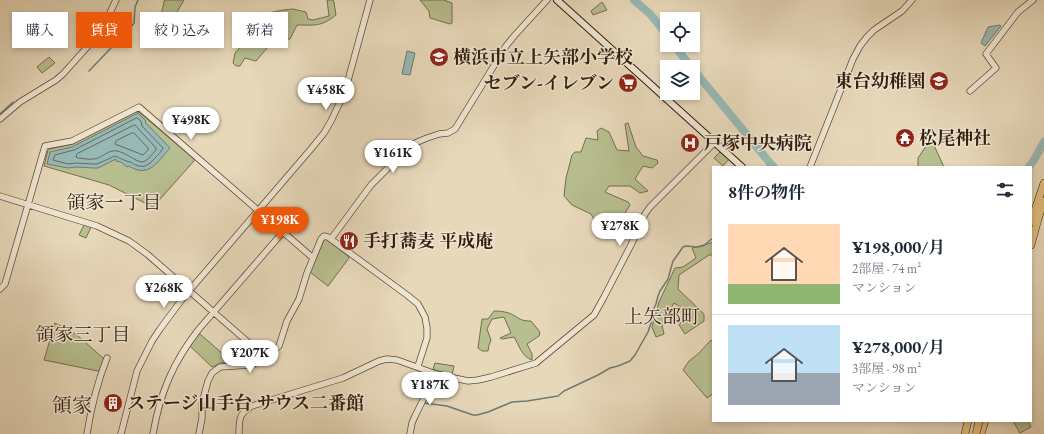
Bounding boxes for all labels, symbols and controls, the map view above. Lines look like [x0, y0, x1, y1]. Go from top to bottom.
chip: 購入 [12, 12, 68, 48]
chip: 賃貸 [76, 12, 132, 48]
chip: 絞り込み [140, 12, 224, 48]
chip: 新着 [232, 12, 288, 48]
map controls [660, 12, 700, 100]
button: locate [660, 12, 700, 52]
place label: 横浜市立上矢部小学校 [453, 45, 633, 68]
school or university icon: 横浜市立上矢部小学校 [428, 46, 450, 68]
button: layers [660, 60, 700, 100]
place label: 東台幼稚園 [835, 69, 925, 92]
school or university icon: 東台幼稚園 [928, 70, 950, 92]
place label: セブン-イレブン [484, 71, 614, 94]
supermarket icon: セブン-イレブン [617, 72, 639, 94]
pin: ¥458K [298, 77, 354, 111]
text: ¥458K [306, 81, 346, 98]
pin: ¥498K [163, 107, 219, 141]
text: ¥498K [171, 111, 211, 128]
place label: 松尾神社 [919, 126, 991, 149]
temple icon: 松尾神社 [894, 127, 916, 149]
place label: 戸塚中央病院 [704, 131, 812, 154]
hospital icon: 戸塚中央病院 [679, 132, 701, 154]
pin: ¥161K [365, 140, 421, 174]
text: ¥161K [373, 144, 413, 161]
icon: filters [994, 179, 1016, 201]
text: 8件の物件 [728, 181, 805, 203]
district label: 領家一丁目 [66, 190, 162, 215]
pin: ¥198K [252, 207, 308, 241]
text: ¥198K [260, 211, 300, 228]
pin: ¥278K [592, 213, 648, 247]
text: ¥278K [600, 217, 640, 234]
place label: 手打蕎麦 平成庵 [363, 229, 493, 252]
restaurant icon: 手打蕎麦 平成庵 [338, 230, 360, 252]
text: ¥198,000/月 [852, 236, 945, 258]
icon: home [760, 240, 808, 288]
text: 2部屋 · 74 m² [852, 260, 921, 277]
pin: ¥268K [136, 275, 192, 309]
text: ¥268K [144, 279, 184, 296]
text: マンション [852, 279, 916, 296]
district label: 上矢部町 [624, 304, 700, 329]
district label: 領家三丁目 [35, 322, 131, 347]
text: ¥278,000/月 [852, 336, 945, 358]
pin: ¥207K [222, 340, 278, 374]
icon: home [760, 341, 808, 389]
text: ¥207K [230, 344, 270, 361]
text: 3部屋 · 98 m² [852, 360, 921, 377]
pin: ¥187K [402, 372, 458, 406]
text: ¥187K [410, 376, 450, 393]
text: マンション [852, 379, 916, 396]
place label: ステージ山手台 サウス二番館 [127, 391, 364, 414]
district label: 領家 [52, 392, 92, 418]
building icon: ステージ山手台 サウス二番館 [102, 392, 124, 414]

